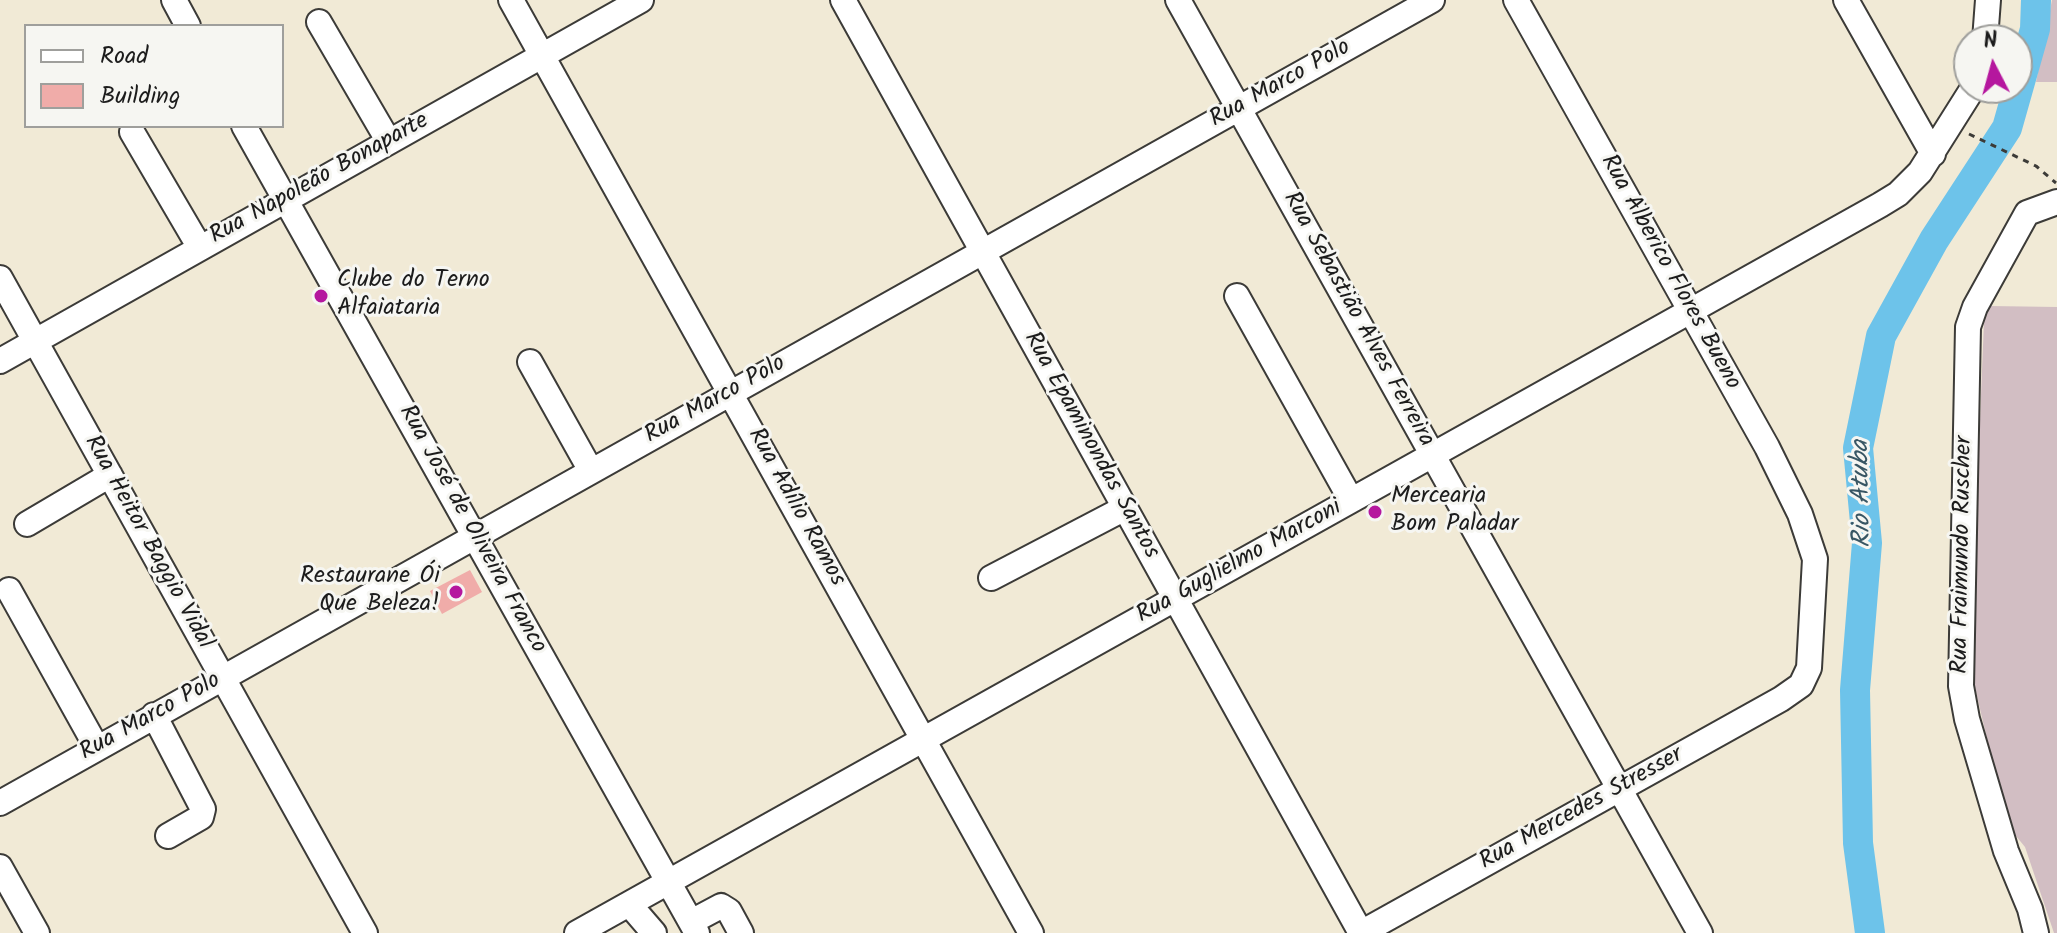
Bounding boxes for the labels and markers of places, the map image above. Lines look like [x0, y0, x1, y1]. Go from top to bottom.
place label: Clube do Terno Alfaiataria [337, 268, 490, 324]
marker: Clube do Terno Alfaiataria [312, 287, 330, 305]
place label: Mercearia Bom Paladar [1391, 484, 1518, 540]
marker: Mercearia Bom Paladar [1366, 503, 1384, 521]
place label: Restaurane Ói Que Beleza! [300, 564, 440, 620]
marker: Restaurane Ói Que Beleza! [447, 583, 465, 601]

